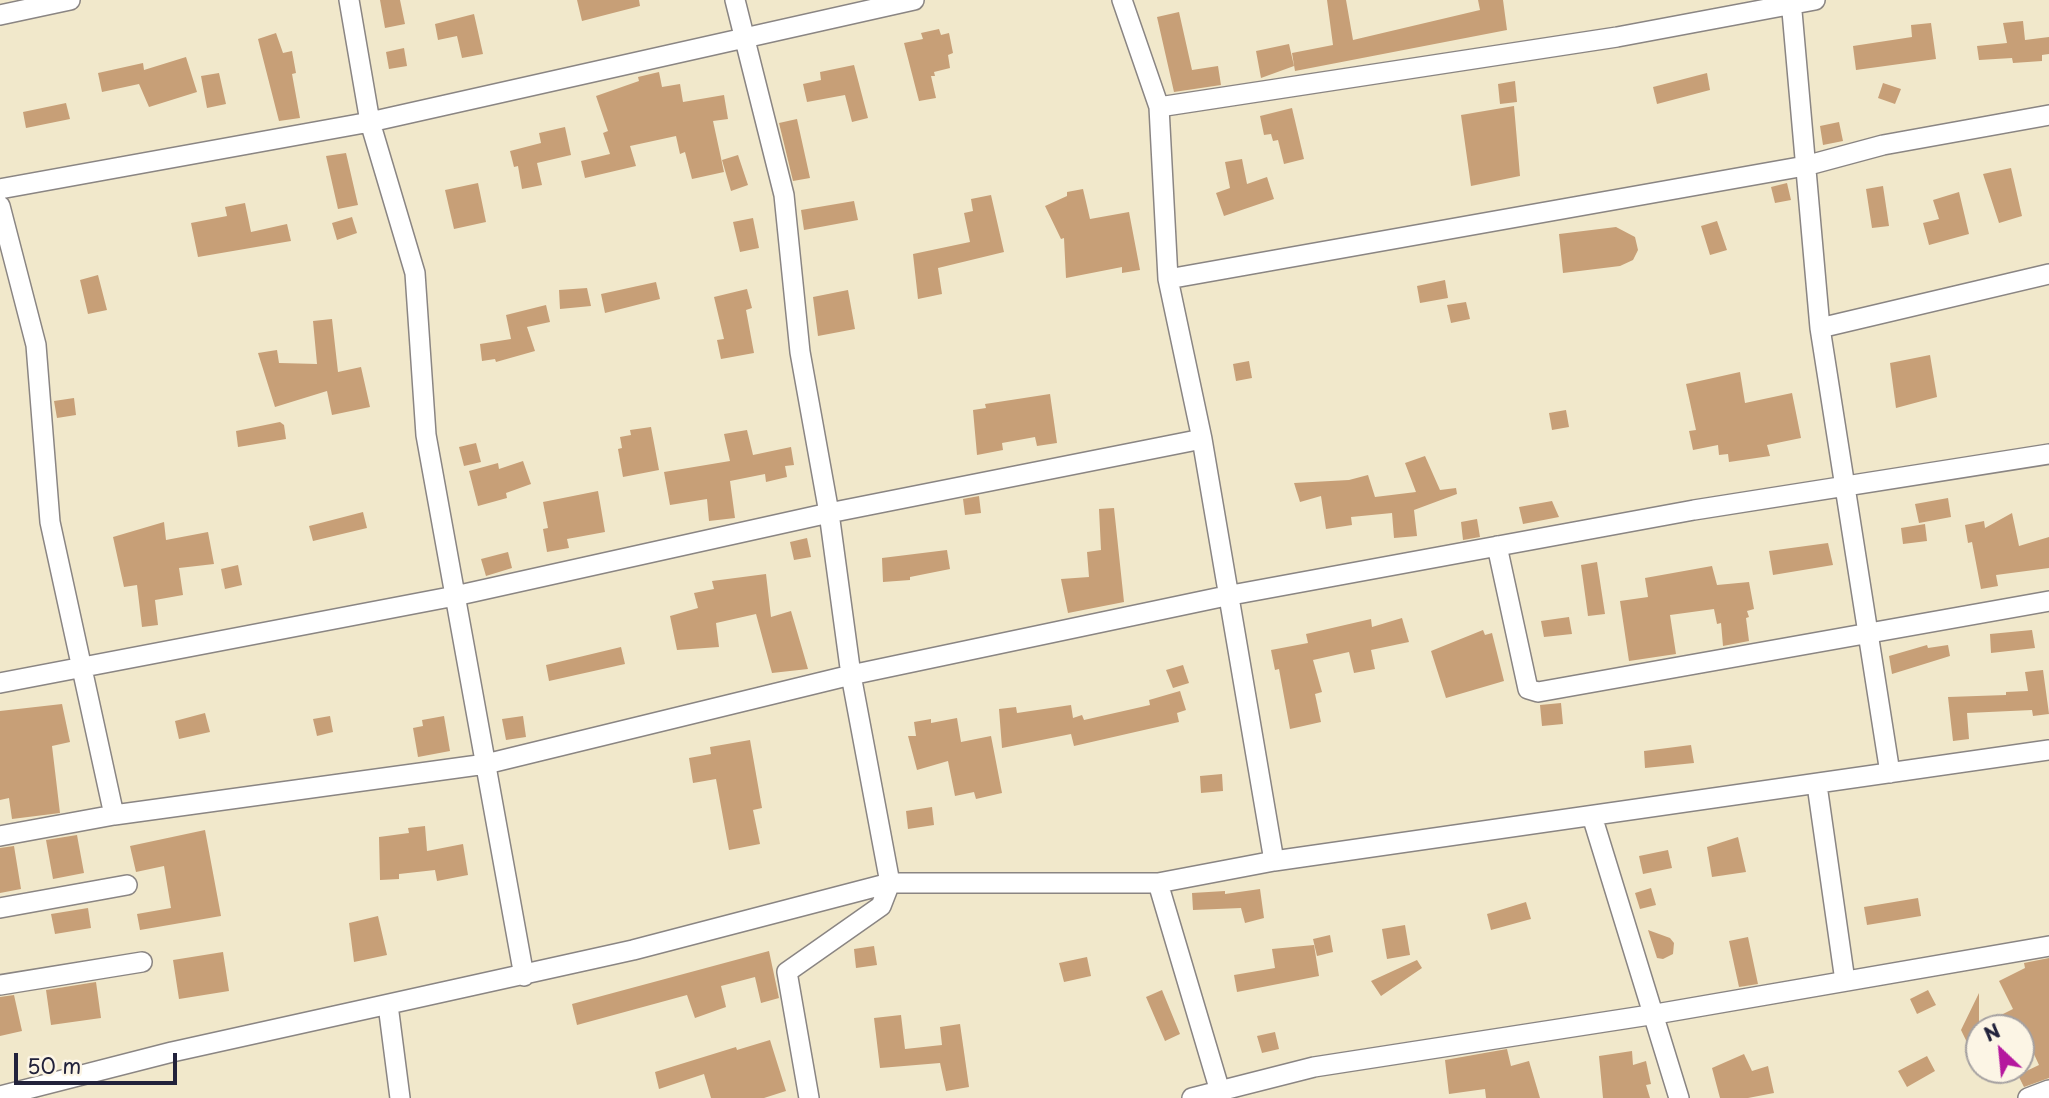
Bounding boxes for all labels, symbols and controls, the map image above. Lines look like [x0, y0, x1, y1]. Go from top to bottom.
north arrow [1965, 1014, 2035, 1084]
text: N [1979, 1016, 2005, 1048]
scale bar [18, 1038, 180, 1082]
text: 50 m [27, 1049, 81, 1081]

